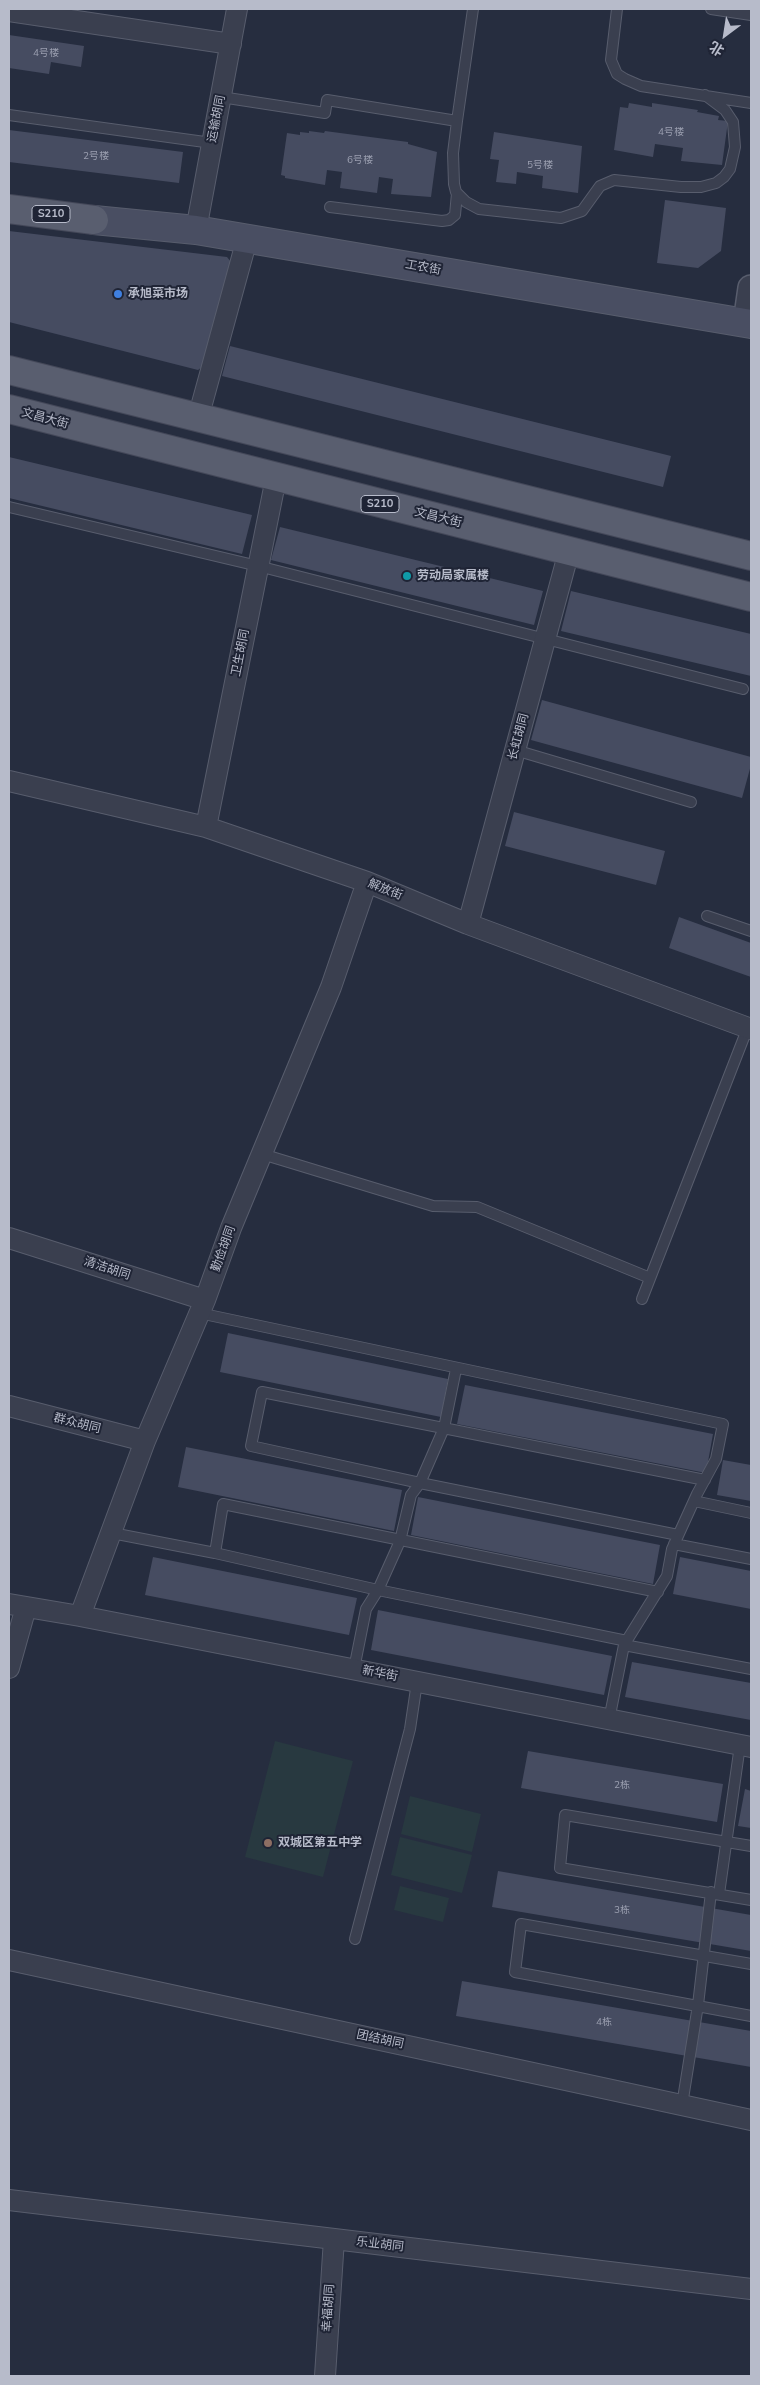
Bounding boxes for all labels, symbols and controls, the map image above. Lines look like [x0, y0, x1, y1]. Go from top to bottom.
north arrow [700, 10, 750, 60]
text: 北 [706, 37, 728, 60]
house number: 4号楼 [33, 48, 59, 60]
street label: 运输胡同 [205, 94, 229, 144]
house number: 4号楼 [658, 127, 684, 139]
house number: 2号楼 [83, 151, 109, 163]
house number: 6号楼 [347, 155, 373, 167]
house number: 5号楼 [527, 160, 553, 172]
road number: S210 [32, 205, 70, 222]
street label: 工农街 [404, 258, 442, 278]
place label: 承旭菜市场 [128, 287, 188, 301]
marker: 承旭菜市场 [112, 288, 124, 300]
street label: 文昌大街 [20, 406, 70, 432]
road number: S210 [361, 496, 399, 512]
street label: 文昌大街 [413, 505, 463, 531]
place label: 劳动局家属楼 [417, 569, 489, 583]
marker: 劳动局家属楼 [401, 570, 413, 582]
street label: 卫生胡同 [229, 628, 253, 678]
street label: 长虹胡同 [506, 712, 532, 762]
street label: 解放街 [366, 877, 404, 903]
street label: 勤俭胡同 [209, 1224, 239, 1274]
street label: 清洁胡同 [82, 1255, 132, 1283]
street label: 群众胡同 [52, 1411, 102, 1437]
street label: 新华街 [361, 1663, 399, 1685]
house number: 2栋 [614, 1780, 630, 1792]
place label: 双城区第五中学 [278, 1836, 362, 1850]
marker: 双城区第五中学 [262, 1837, 274, 1849]
house number: 3栋 [614, 1905, 630, 1917]
house number: 4栋 [596, 2017, 612, 2029]
street label: 团结胡同 [355, 2028, 405, 2052]
street label: 乐业胡同 [355, 2235, 405, 2255]
street label: 幸福胡同 [320, 2284, 338, 2332]

